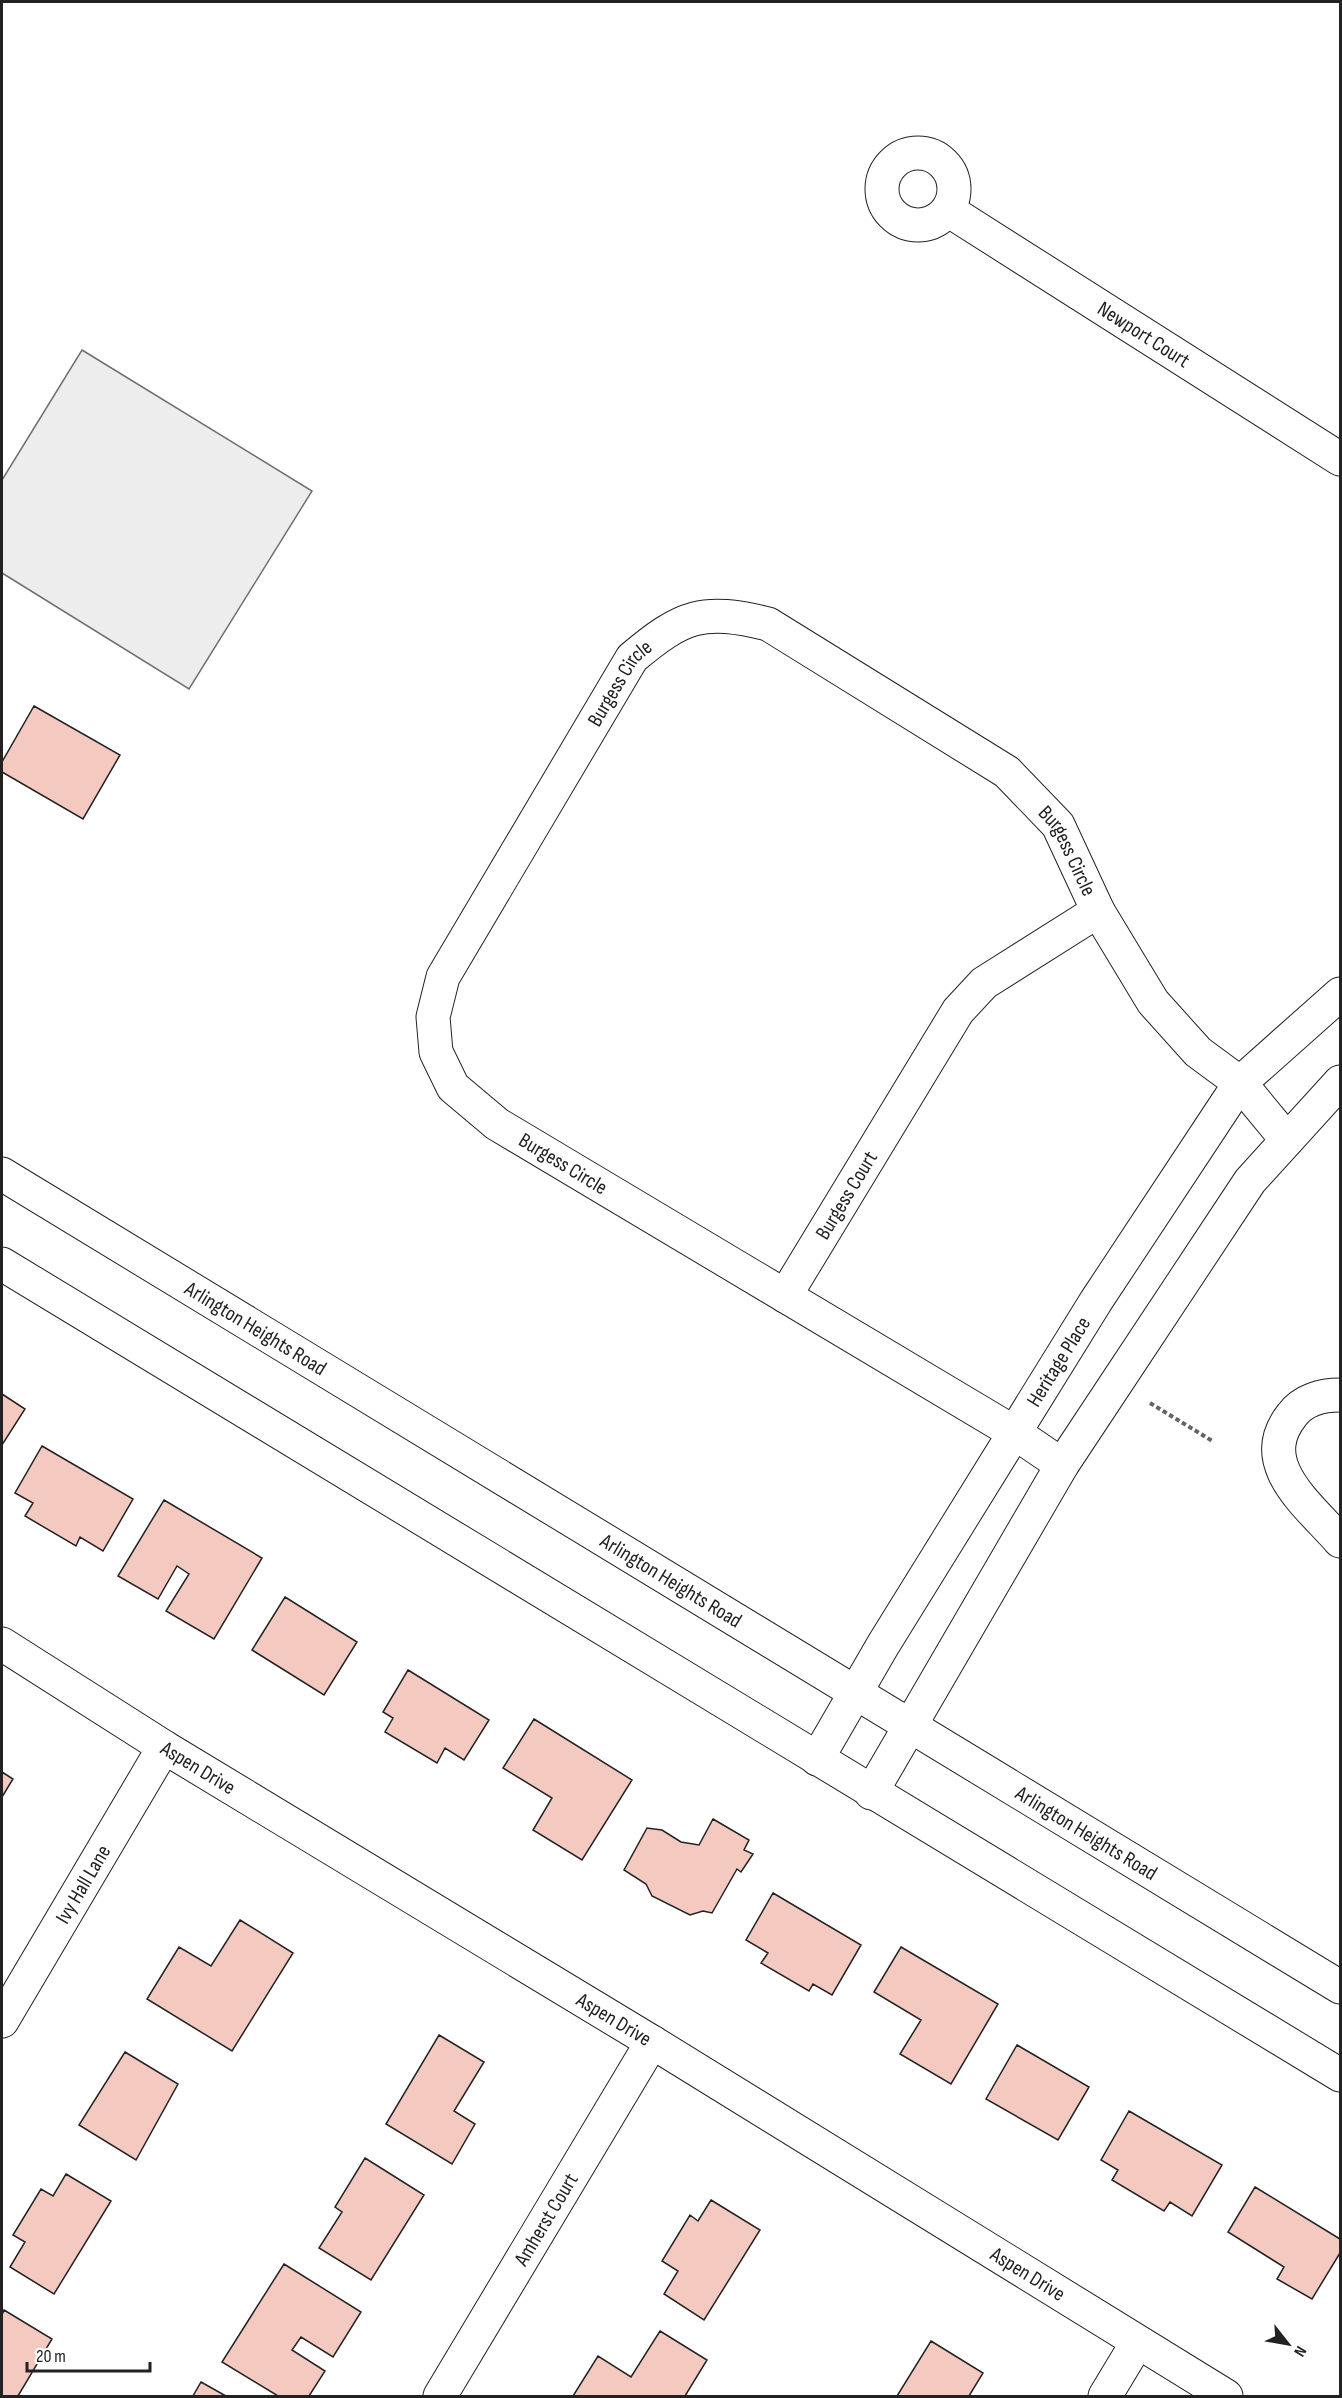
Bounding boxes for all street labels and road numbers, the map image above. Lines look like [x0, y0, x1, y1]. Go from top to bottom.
street label: Newport Court [1093, 296, 1195, 373]
street label: Burgess Circle [582, 634, 657, 731]
street label: Burgess Circle [1033, 800, 1102, 900]
street label: Burgess Circle [514, 1128, 612, 1200]
street label: Burgess Court [810, 1146, 883, 1244]
street label: Arlington Heights Road [180, 1275, 331, 1381]
street label: Heritage Place [1021, 1312, 1096, 1411]
street label: Arlington Heights Road [595, 1528, 746, 1633]
street label: Aspen Drive [155, 1735, 240, 1800]
street label: Arlington Heights Road [1010, 1780, 1162, 1885]
street label: Ivy Hall Lane [50, 1840, 116, 1928]
street label: Aspen Drive [571, 1986, 656, 2051]
street label: Amherst Court [508, 2168, 583, 2271]
street label: Aspen Drive [985, 2241, 1070, 2306]

